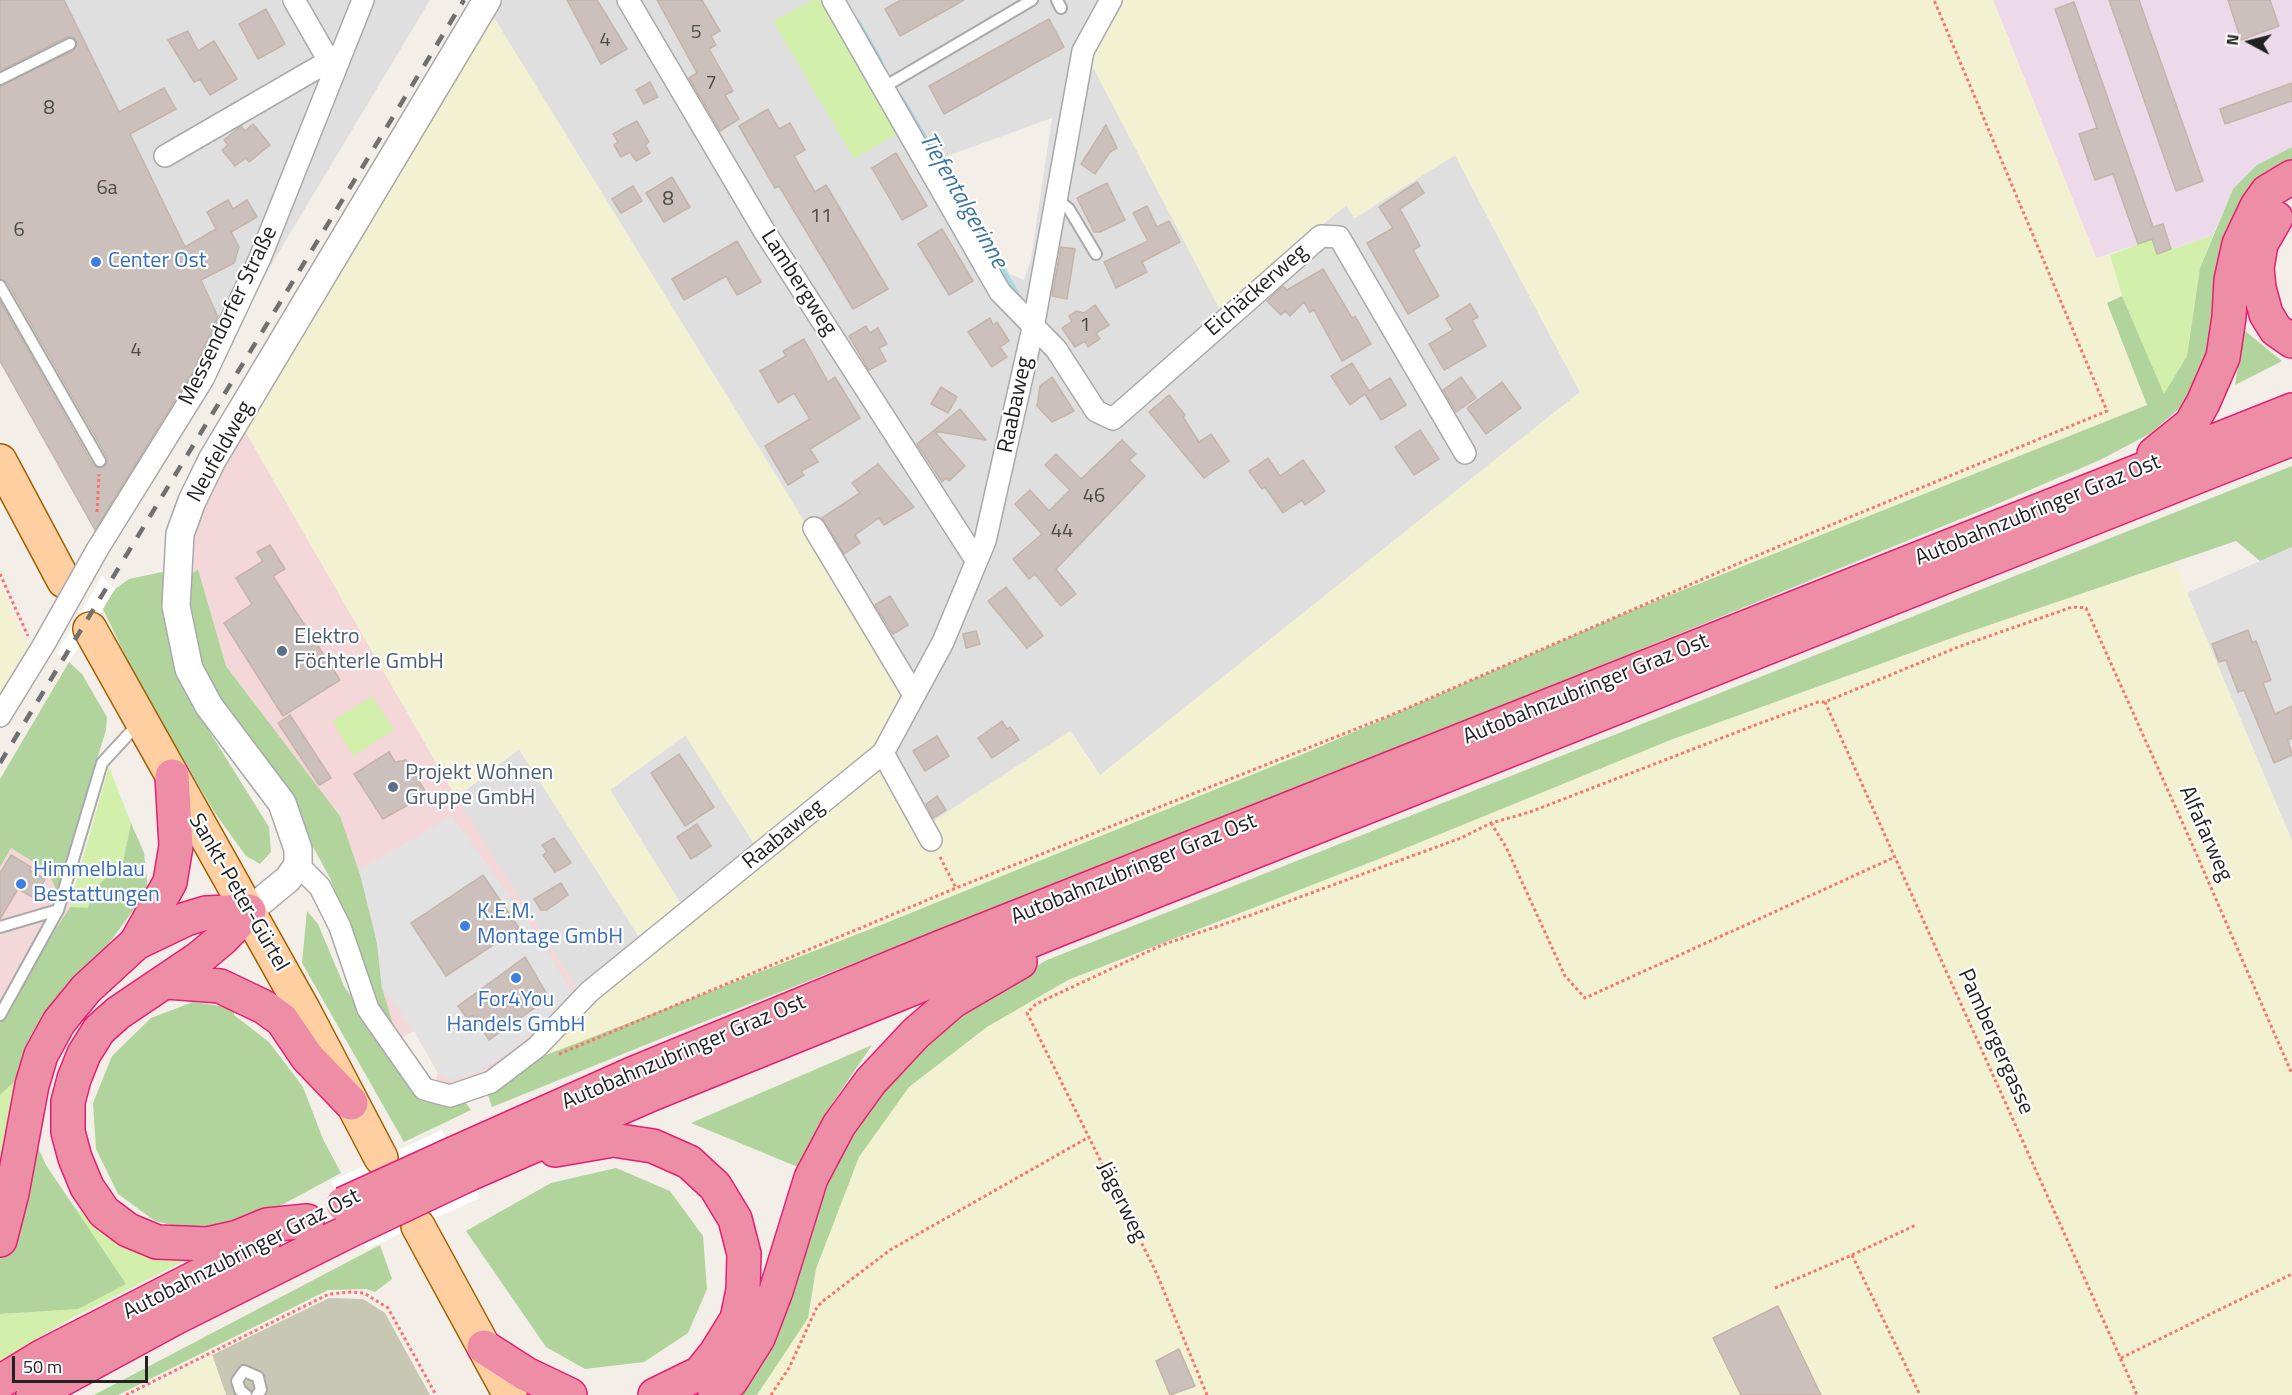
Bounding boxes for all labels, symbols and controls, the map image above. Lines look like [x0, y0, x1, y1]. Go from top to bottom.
north arrow [2220, 12, 2280, 72]
house number: 5 [690, 21, 702, 45]
house number: 4 [599, 29, 611, 53]
text: N [2220, 33, 2245, 47]
house number: 7 [705, 72, 717, 96]
house number: 8 [43, 97, 55, 121]
water label: Tiefentalgerinne [912, 128, 1012, 274]
house number: 6a [96, 177, 118, 201]
house number: 8 [662, 188, 674, 212]
house number: 11 [810, 205, 832, 229]
house number: 6 [13, 219, 25, 243]
street label: Messendorfer Straße [174, 222, 284, 410]
street label: Lambergweg [754, 225, 842, 341]
street label: Eichäckerweg [1200, 239, 1314, 343]
place label: Center Ost [108, 249, 206, 275]
marker: Center Ost [89, 255, 103, 269]
house number: 1 [1079, 314, 1091, 338]
house number: 4 [130, 339, 142, 363]
street label: Raabaweg [993, 355, 1039, 455]
street label: Neufeldweg [182, 397, 260, 507]
street label: Autobahnzubringer Graz Ost [1911, 450, 2165, 572]
house number: 46 [1083, 485, 1105, 509]
house number: 44 [1051, 520, 1073, 544]
place label: Elektro Föchterle GmbH [294, 625, 444, 676]
street label: Autobahnzubringer Graz Ost [1459, 629, 1713, 751]
marker: Elektro Föchterle GmbH [275, 644, 289, 658]
place label: Projekt Wohnen Gruppe GmbH [405, 761, 553, 812]
marker: Projekt Wohnen Gruppe GmbH [386, 780, 400, 794]
street label: Alfafarweg [2172, 782, 2238, 886]
street label: Raabaweg [738, 794, 830, 876]
street label: Sankt-Peter-Gürtel [182, 809, 294, 977]
street label: Autobahnzubringer Graz Ost [1007, 809, 1261, 931]
place label: Himmelblau Bestattungen [33, 858, 160, 909]
marker: Himmelblau Bestattungen [14, 877, 28, 891]
place label: K.E.M. Montage GmbH [477, 900, 623, 951]
marker: K.E.M. Montage GmbH [458, 919, 472, 933]
street label: Pambergergasse [1951, 965, 2039, 1119]
marker: For4You Handels GmbH [509, 971, 523, 985]
place label: For4You Handels GmbH [447, 988, 585, 1040]
street label: Autobahnzubringer Graz Ost [558, 990, 810, 1116]
street label: Jägerweg [1090, 1157, 1152, 1247]
street label: Autobahnzubringer Graz Ost [119, 1184, 365, 1326]
scale bar [15, 1344, 152, 1382]
text: 50 m [23, 1353, 62, 1380]

